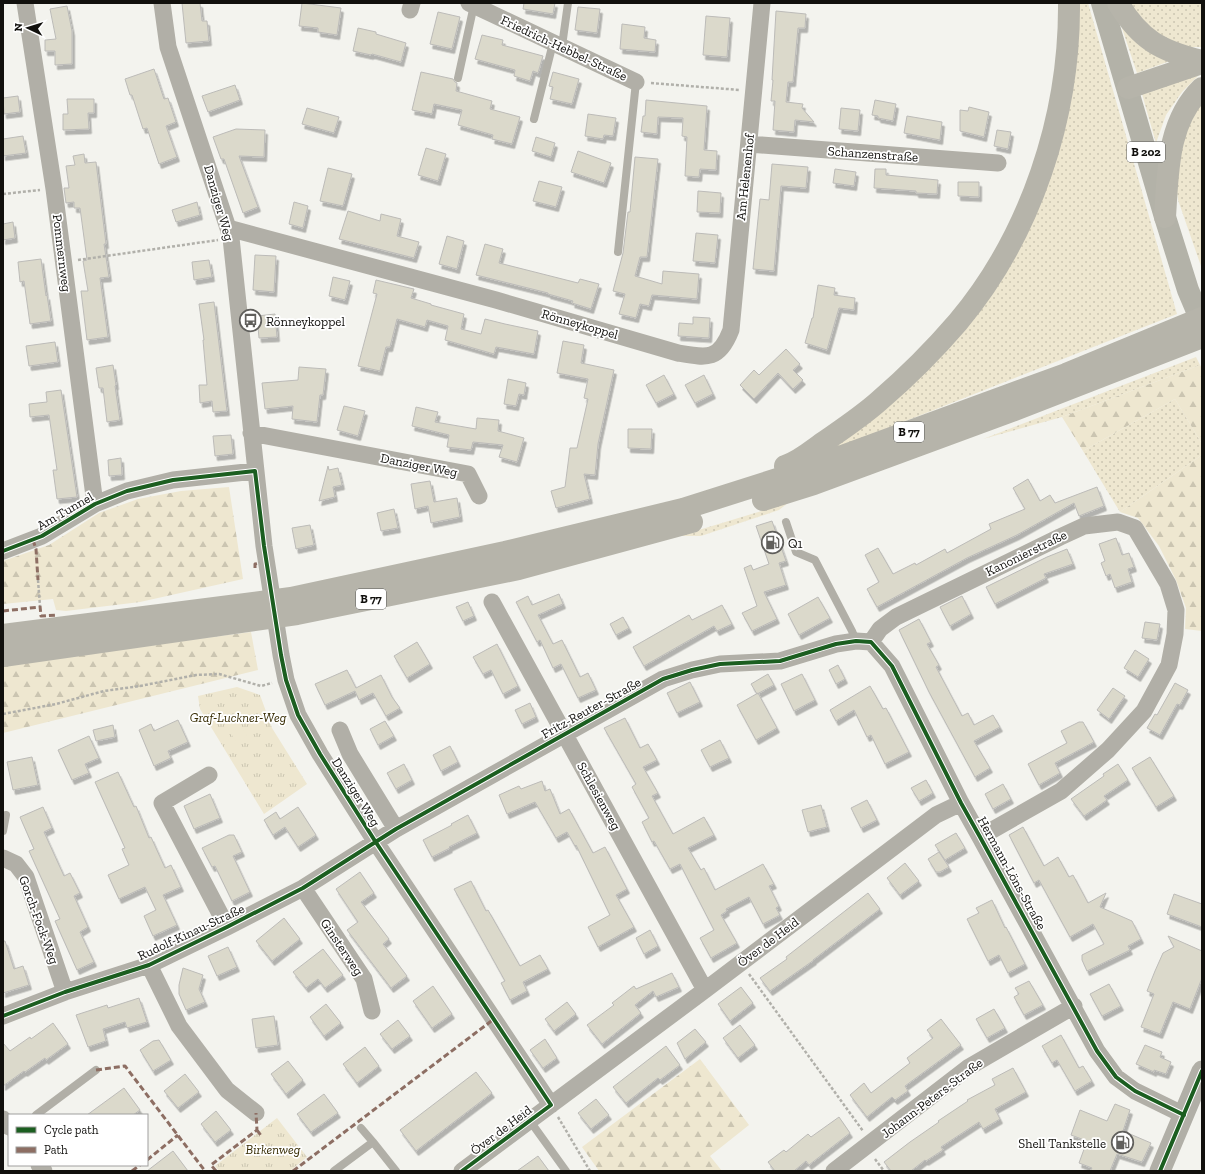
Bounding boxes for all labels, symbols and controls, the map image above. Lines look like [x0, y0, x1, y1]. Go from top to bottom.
north arrow [8, 8, 48, 48]
street label: Friedrich-Hebbel-Straße [499, 12, 629, 84]
text: N [12, 22, 25, 32]
street label: Am Helenenhof [733, 132, 757, 221]
road number: B 202 [1127, 142, 1165, 162]
street label: Schanzenstraße [827, 143, 919, 165]
street label: Danziger Weg [201, 163, 237, 243]
street label: Pommernweg [50, 213, 74, 293]
street label: Rönneykoppel [540, 306, 620, 342]
bus stop icon: Rönneykoppel [238, 308, 264, 334]
place label: Rönneykoppel [266, 314, 345, 329]
road number: B 77 [894, 422, 924, 442]
street label: Danziger Weg [379, 450, 459, 480]
street label: Am Tunnel [34, 489, 96, 533]
street label: Kanonierstraße [983, 527, 1069, 579]
fuel station icon: Q1 [760, 530, 786, 556]
place label: Q1 [788, 536, 803, 551]
road number: B 77 [356, 589, 386, 609]
street label: Fritz-Reuter-Straße [539, 674, 643, 742]
park label: Graf-Luckner-Weg [190, 710, 287, 725]
street label: Danziger Weg [329, 755, 383, 829]
street label: Schlesienweg [574, 759, 624, 833]
street label: Hermann-Löns-Straße [975, 814, 1049, 932]
street label: Gorch-Fock-Weg [16, 874, 62, 966]
street label: Rudolf-Kinau-Straße [135, 901, 247, 963]
street label: Över de Heid [734, 914, 802, 970]
street label: Ginsterweg [318, 916, 366, 978]
street label: Johann-Peters-Straße [878, 1055, 986, 1141]
street label: Över de Heid [467, 1102, 535, 1158]
legend [8, 1114, 148, 1166]
text: Cycle path [44, 1123, 99, 1137]
fuel station icon: Shell Tankstelle [1109, 1130, 1135, 1156]
place label: Shell Tankstelle [1018, 1136, 1106, 1151]
park label: Birkenweg [246, 1142, 301, 1157]
text: Path [44, 1143, 68, 1157]

